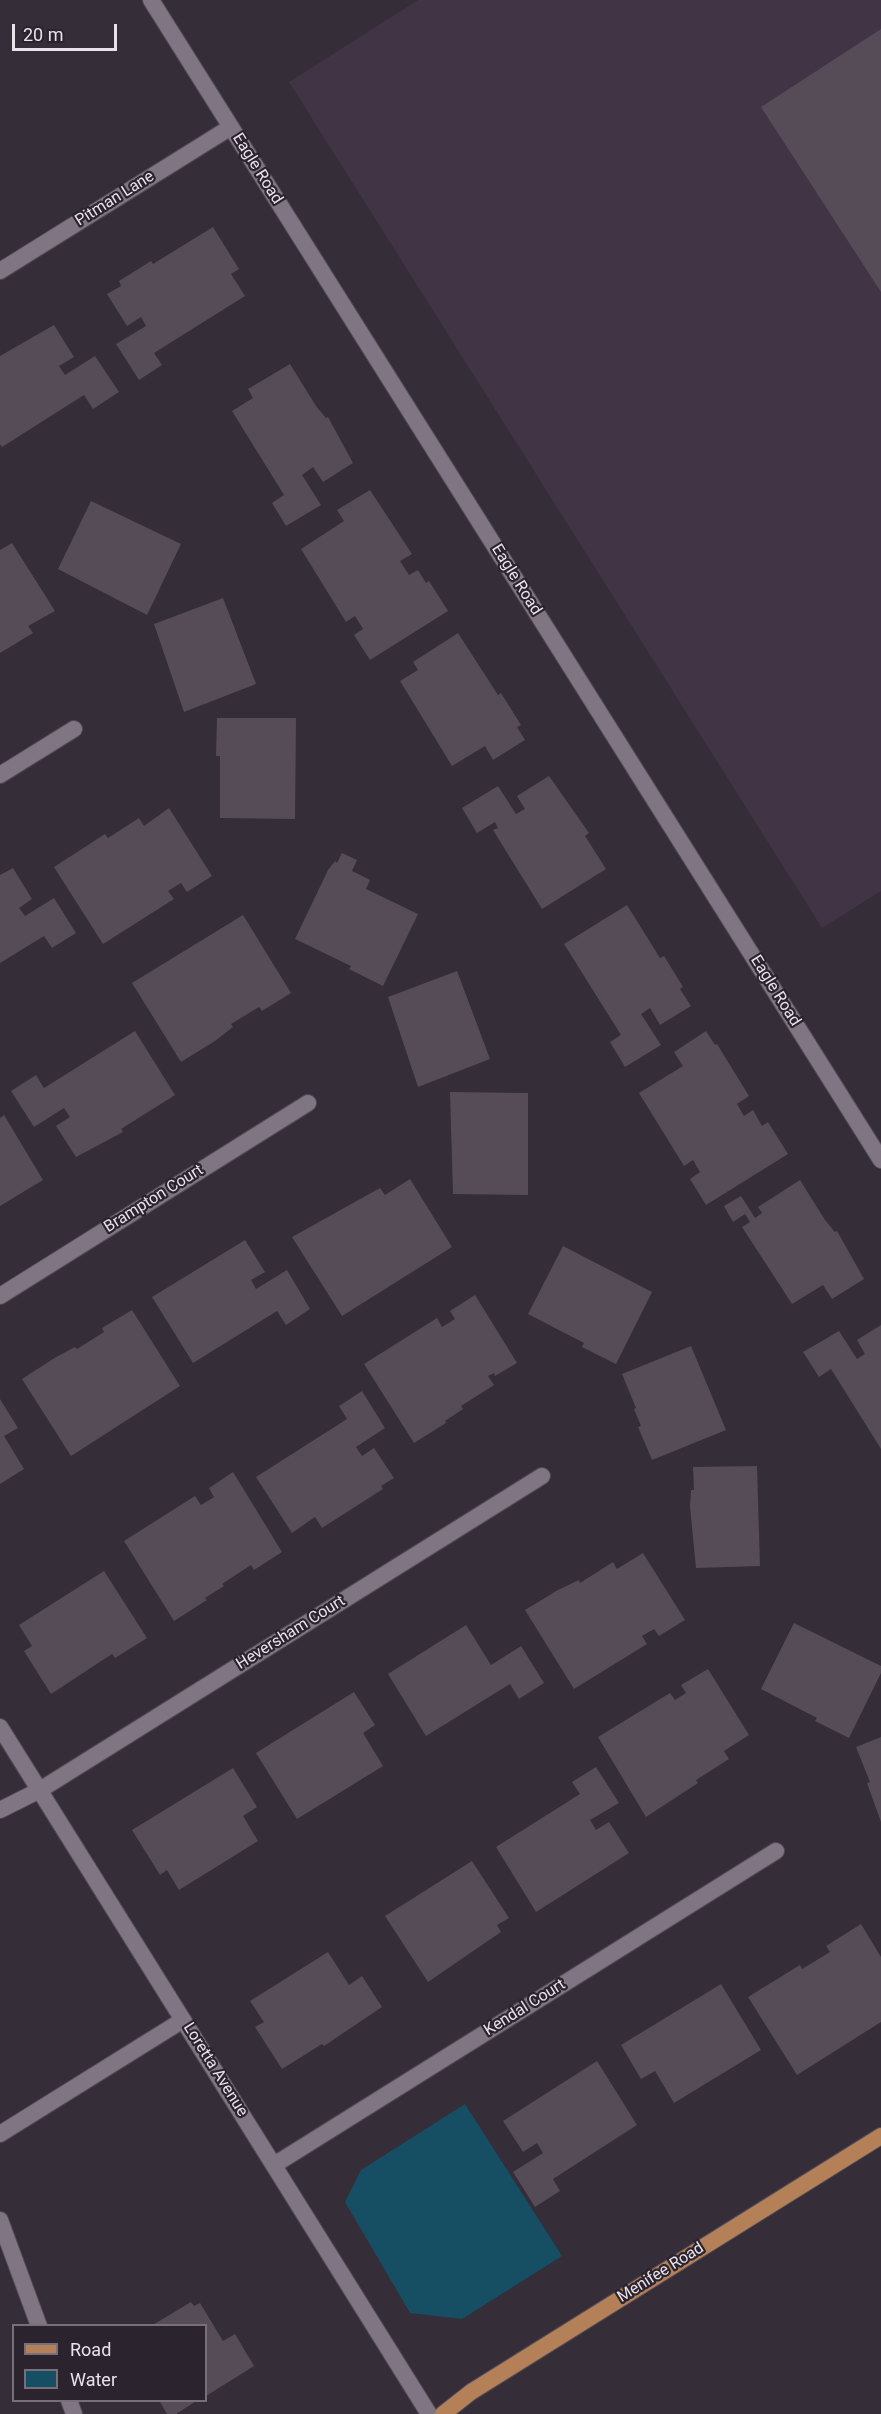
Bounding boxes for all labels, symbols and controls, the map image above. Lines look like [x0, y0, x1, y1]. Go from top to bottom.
scale bar [15, 12, 120, 50]
text: 20 m [23, 24, 63, 45]
street label: Eagle Road [228, 130, 286, 208]
street label: Pitman Lane [72, 167, 158, 231]
street label: Eagle Road [487, 541, 545, 619]
street label: Eagle Road [746, 952, 804, 1030]
street label: Brampton Court [101, 1161, 207, 1237]
street label: Heversham Court [233, 1592, 349, 1674]
street label: Kendal Court [481, 1975, 569, 2041]
street label: Loretta Avenue [179, 2020, 251, 2120]
street label: Menifee Road [614, 2239, 708, 2307]
legend [12, 2324, 207, 2402]
text: Road [70, 2339, 111, 2360]
text: Water [70, 2369, 117, 2390]

